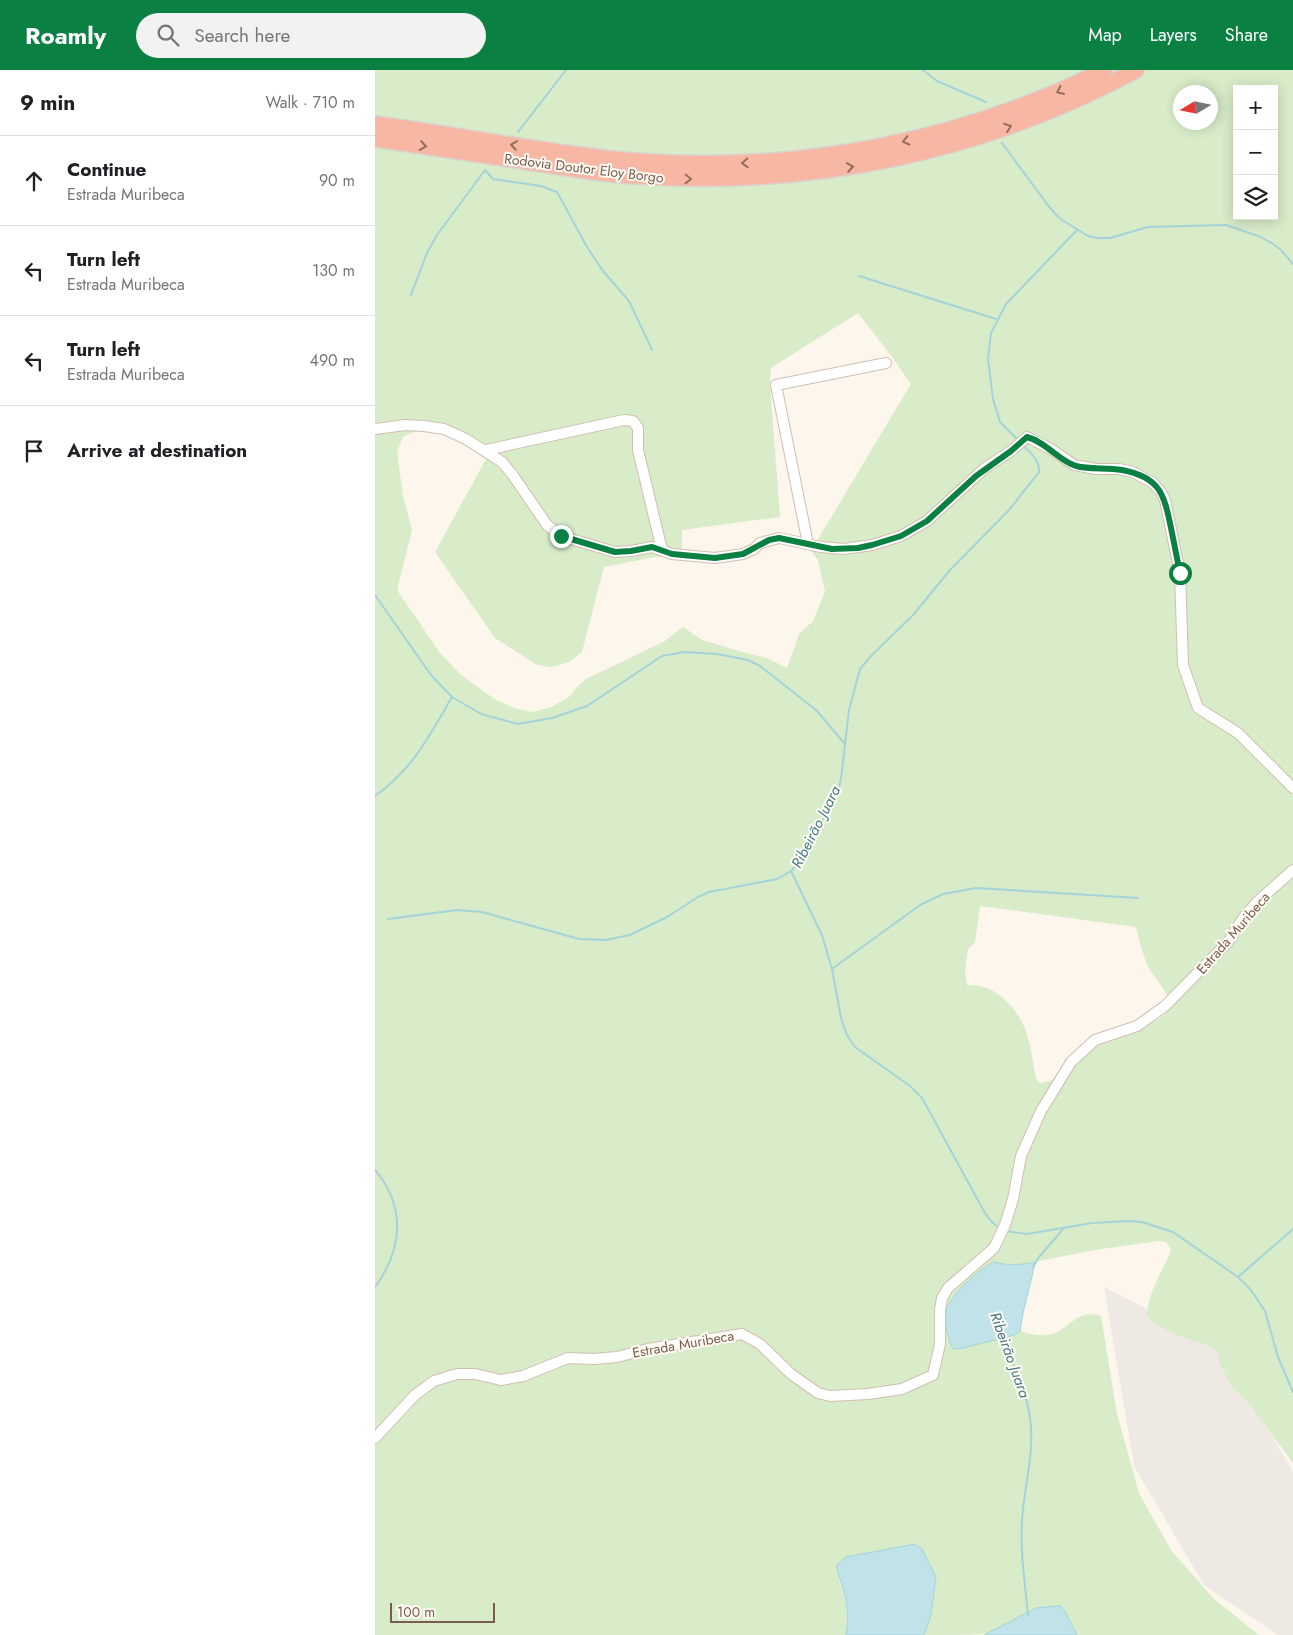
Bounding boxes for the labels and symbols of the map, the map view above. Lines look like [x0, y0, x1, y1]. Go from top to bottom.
one-way arrow [1056, 84, 1065, 95]
north arrow [1173, 85, 1218, 130]
one-way arrow [1003, 123, 1011, 133]
one-way arrow [902, 135, 910, 146]
one-way arrow [420, 140, 428, 151]
one-way arrow [510, 140, 518, 151]
street label: Rodovia Doutor Eloy Borgo [503, 148, 665, 188]
one-way arrow [741, 158, 748, 168]
one-way arrow [847, 162, 855, 173]
one-way arrow [685, 173, 693, 184]
route end [550, 525, 573, 548]
route start [1169, 562, 1192, 585]
water label: Ribeirão Juara [786, 781, 847, 872]
street label: Estrada Muribeca [1192, 888, 1274, 978]
water label: Ribeirão Juara [984, 1309, 1036, 1402]
street label: Estrada Muribeca [631, 1325, 735, 1363]
scale bar [390, 1600, 495, 1623]

